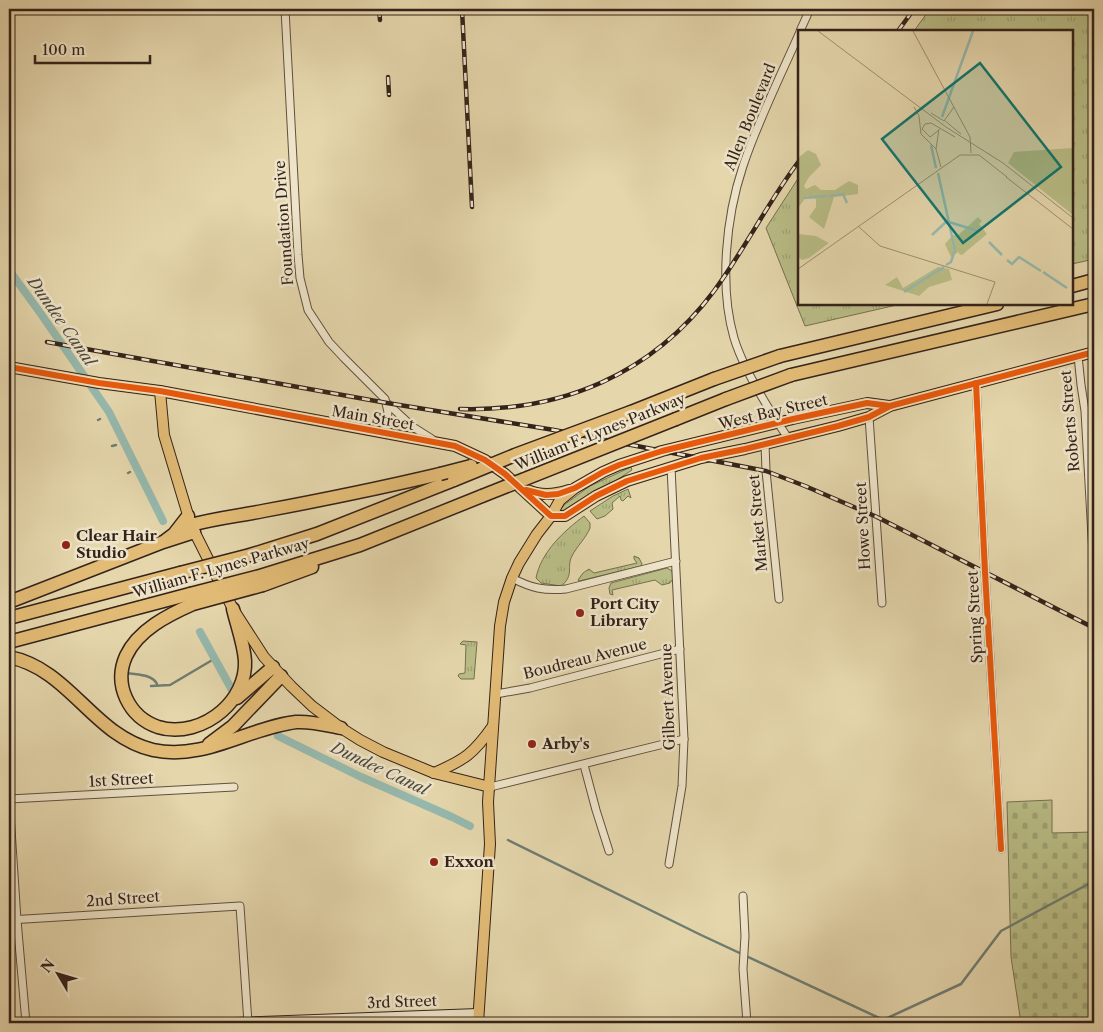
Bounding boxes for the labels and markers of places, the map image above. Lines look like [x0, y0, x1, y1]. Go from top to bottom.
place label: Clear Hair Studio [76, 526, 158, 562]
marker: Clear Hair Studio [60, 539, 72, 551]
place label: Port City Library [590, 594, 660, 630]
marker: Port City Library [574, 607, 586, 619]
place label: Arby's [541, 734, 590, 753]
marker: Arby's [526, 738, 538, 750]
place label: Exxon [444, 852, 494, 871]
marker: Exxon [428, 856, 440, 868]

